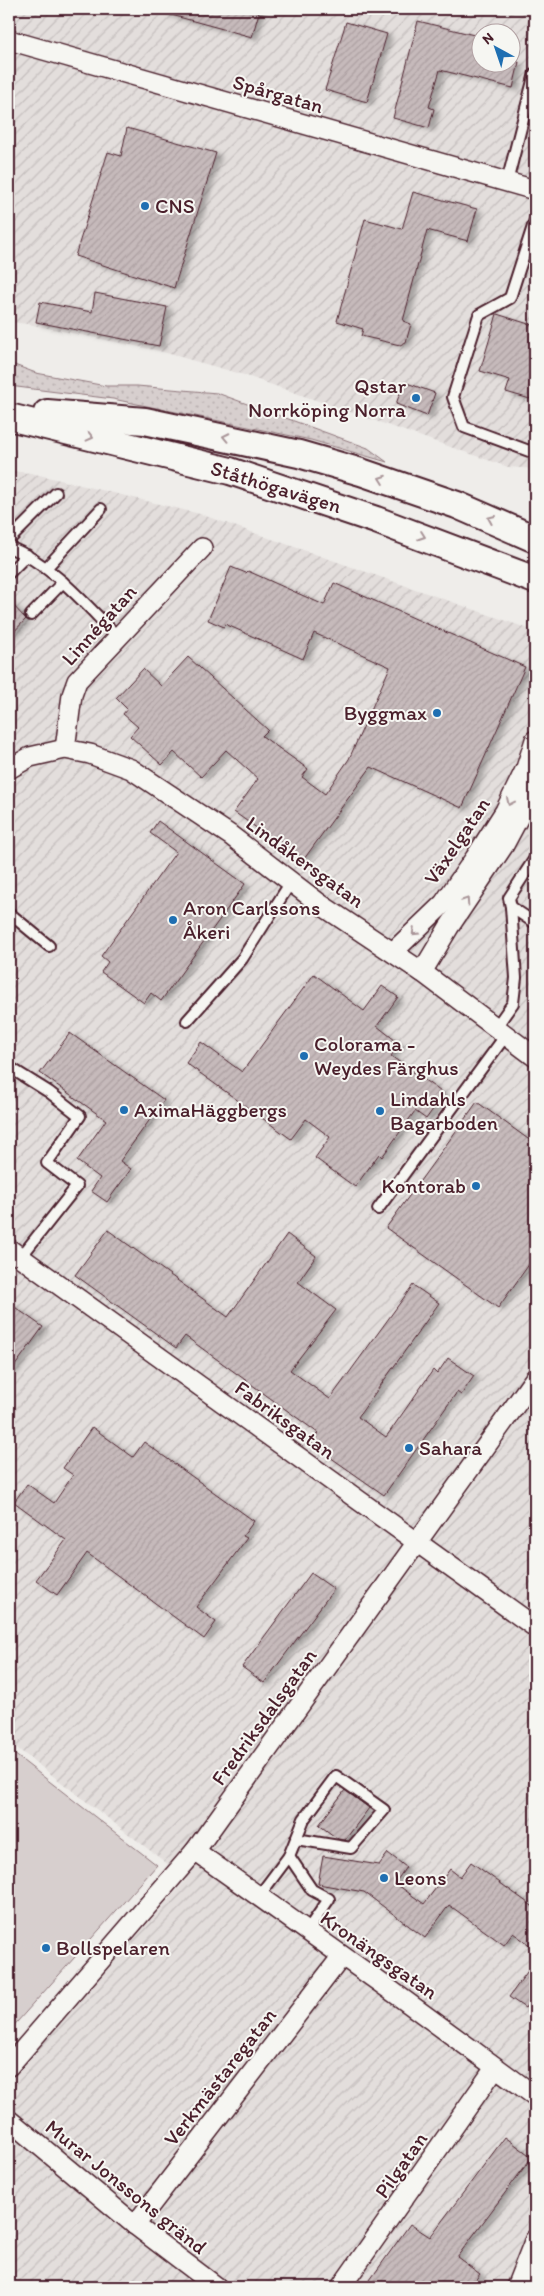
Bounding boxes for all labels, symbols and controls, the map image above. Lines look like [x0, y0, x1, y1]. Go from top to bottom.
north arrow [472, 22, 522, 72]
text: N [479, 29, 497, 48]
street label: Spårgatan [230, 69, 326, 118]
place label: CNS [155, 193, 194, 218]
marker: CNS [139, 200, 151, 212]
place label: Qstar Norrköping Norra [248, 373, 407, 422]
marker: Qstar Norrköping Norra [410, 392, 422, 404]
one-way arrow [86, 431, 95, 442]
one-way arrow [221, 432, 230, 443]
street label: Ståthögavägen [208, 455, 345, 518]
one-way arrow [379, 475, 387, 485]
one-way arrow [487, 514, 496, 525]
one-way arrow [417, 530, 426, 540]
street label: Linnégatan [56, 579, 141, 670]
place label: Byggmax [344, 700, 427, 725]
marker: Byggmax [431, 707, 443, 719]
street label: Växelgatan [418, 792, 495, 889]
one-way arrow [506, 796, 516, 805]
street label: Lindåkersgatan [241, 810, 369, 913]
place label: Aron Carlssons Åkeri [183, 895, 320, 944]
one-way arrow [460, 897, 469, 907]
marker: Aron Carlssons Åkeri [167, 914, 179, 926]
one-way arrow [411, 926, 420, 935]
place label: Colorama - Weydes Färghus [314, 1031, 459, 1080]
marker: Colorama - Weydes Färghus [298, 1050, 310, 1062]
place label: Lindahls Bagarboden [390, 1086, 498, 1135]
place label: AximaHäggbergs [134, 1097, 287, 1122]
marker: AximaHäggbergs [118, 1104, 130, 1116]
marker: Lindahls Bagarboden [374, 1105, 386, 1117]
place label: Kontorab [381, 1173, 466, 1198]
marker: Kontorab [470, 1180, 482, 1192]
street label: Fabriksgatan [230, 1375, 340, 1464]
place label: Sahara [419, 1435, 482, 1460]
marker: Sahara [403, 1442, 415, 1454]
street label: Fredriksdalsgatan [206, 1644, 322, 1790]
place label: Leons [394, 1865, 447, 1890]
marker: Leons [378, 1872, 390, 1884]
street label: Kronängsgatan [316, 1905, 443, 2004]
place label: Bollspelaren [56, 1935, 170, 1960]
marker: Bollspelaren [40, 1942, 52, 1954]
street label: Verkmästaregatan [158, 2003, 281, 2151]
street label: Murar Jonssons gränd [41, 2114, 212, 2259]
street label: Pilgatan [369, 2127, 432, 2203]

